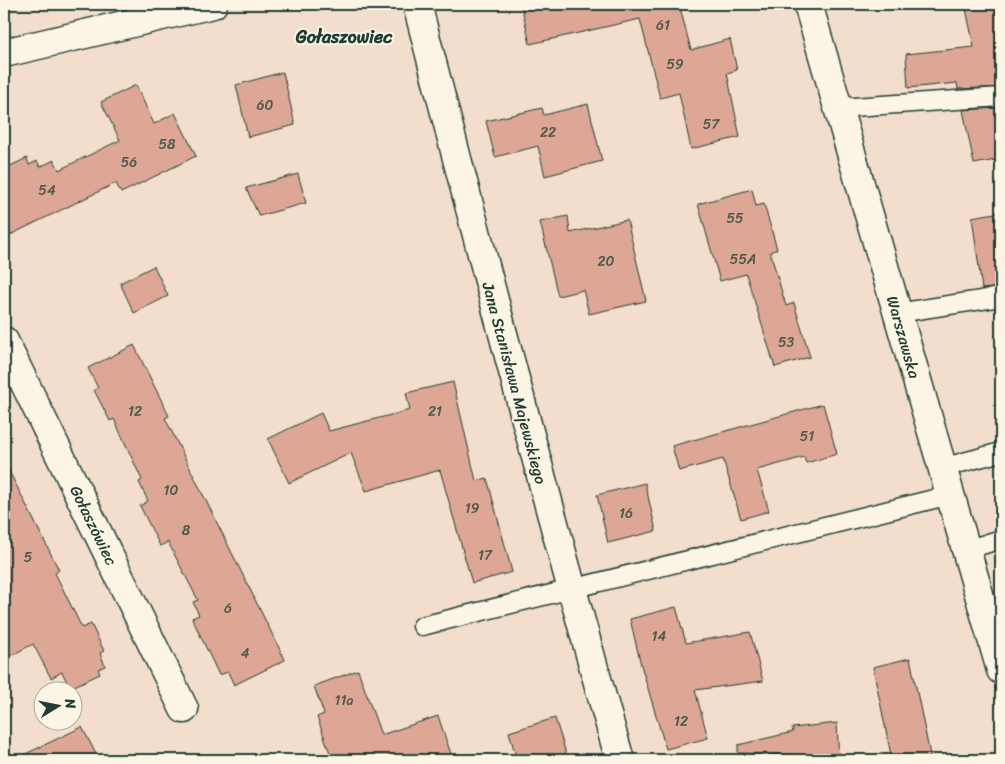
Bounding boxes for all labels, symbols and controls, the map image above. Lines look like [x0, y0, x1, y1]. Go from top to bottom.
house number: 61 [656, 13, 670, 38]
district label: Gołaszowiec [295, 21, 393, 53]
house number: 59 [666, 52, 684, 77]
house number: 60 [257, 93, 274, 118]
house number: 57 [703, 112, 720, 137]
house number: 22 [540, 120, 556, 145]
house number: 58 [159, 132, 176, 157]
house number: 56 [121, 150, 137, 175]
house number: 54 [38, 178, 56, 203]
house number: 55 [726, 206, 744, 231]
house number: 55A [730, 247, 756, 272]
house number: 20 [598, 249, 615, 274]
street label: Jana Stanisława Majewskiego [473, 278, 555, 487]
street label: Warszawska [878, 292, 929, 382]
house number: 53 [778, 330, 794, 355]
house number: 12 [128, 399, 142, 424]
house number: 21 [428, 399, 442, 424]
house number: 51 [800, 424, 814, 449]
house number: 10 [164, 478, 179, 503]
street label: Gołaszówiec [62, 480, 125, 570]
house number: 19 [465, 496, 480, 521]
house number: 16 [619, 501, 633, 526]
house number: 8 [182, 518, 191, 543]
house number: 17 [478, 543, 493, 568]
house number: 5 [24, 545, 33, 570]
house number: 6 [224, 596, 232, 621]
house number: 14 [652, 624, 667, 649]
house number: 4 [241, 641, 250, 666]
north arrow [32, 682, 82, 732]
house number: 11a [334, 688, 354, 713]
text: N [57, 696, 84, 711]
house number: 12 [674, 709, 688, 734]

